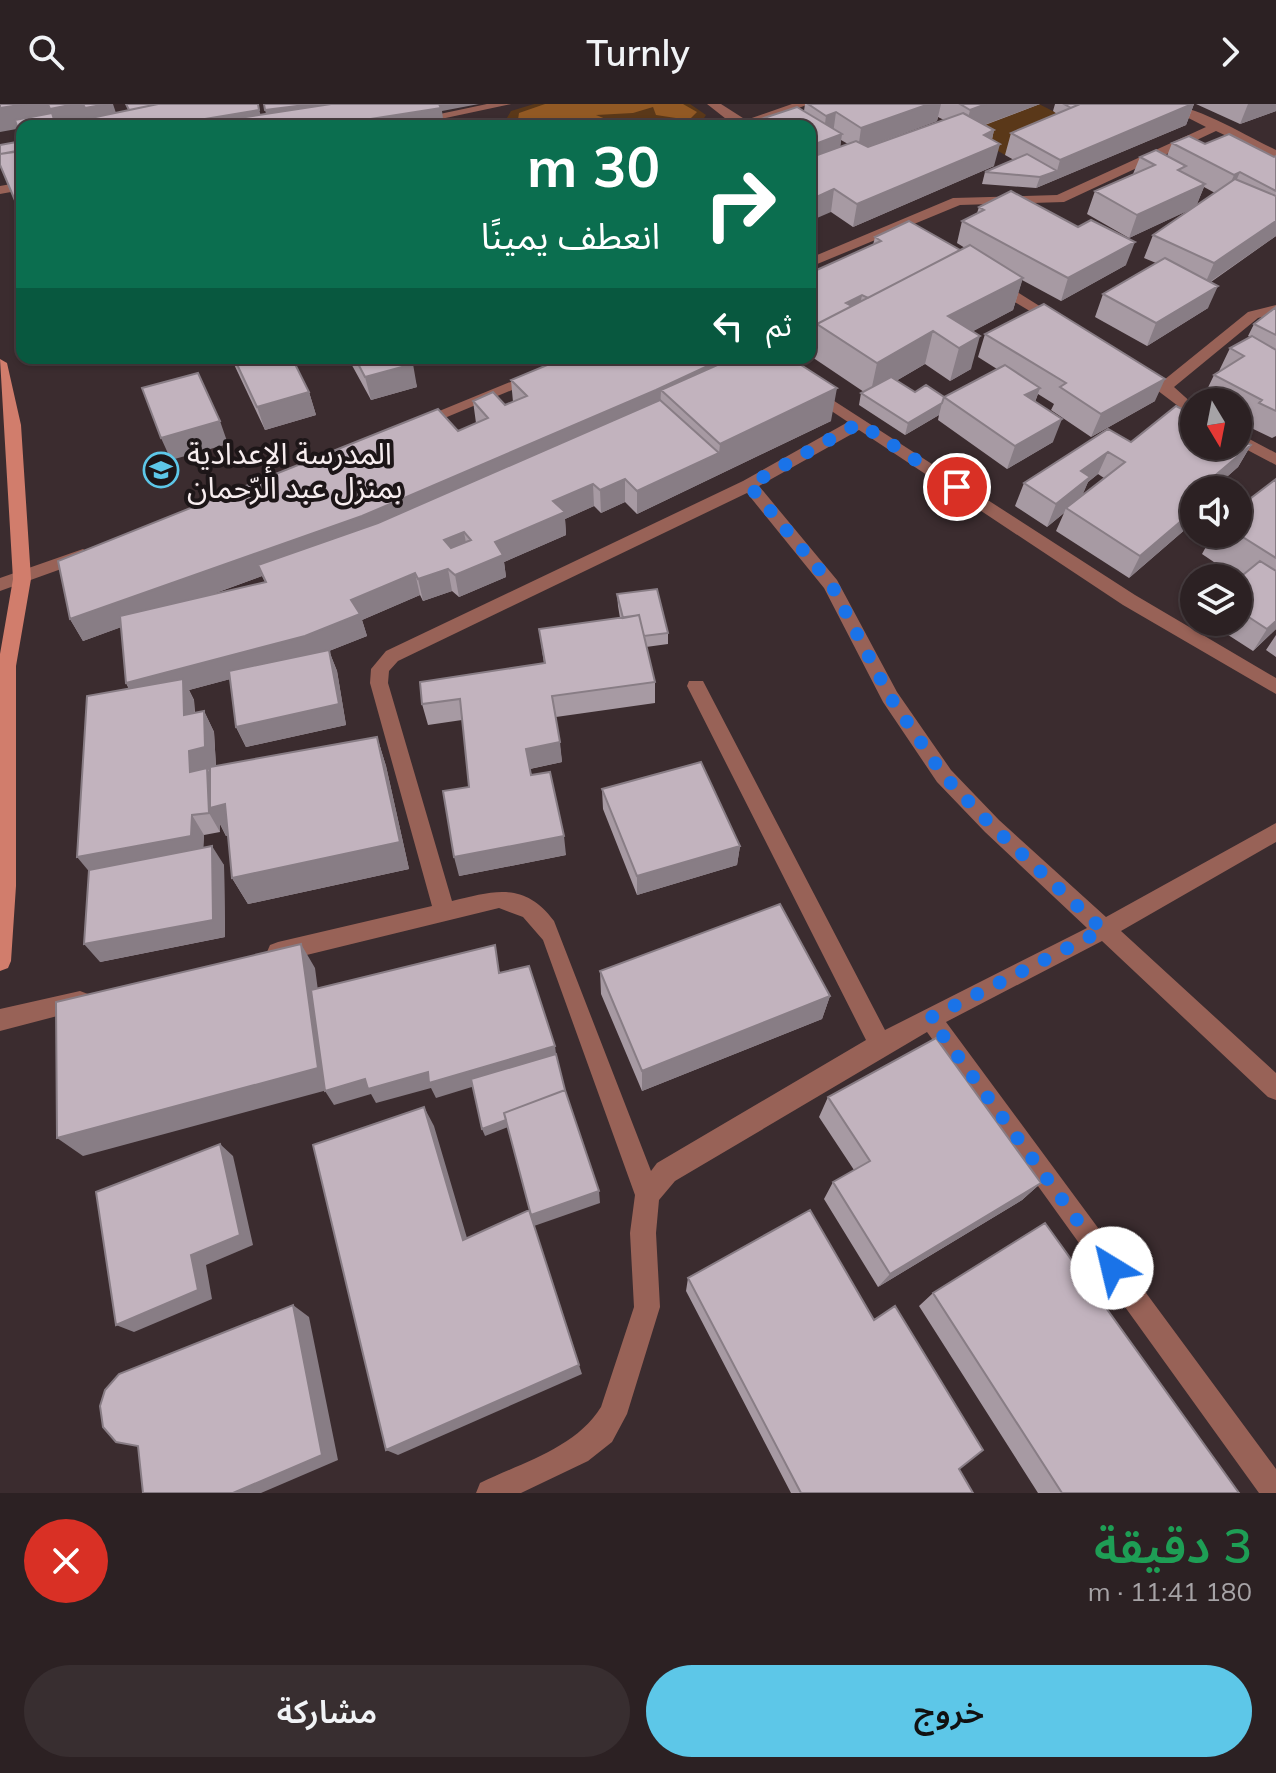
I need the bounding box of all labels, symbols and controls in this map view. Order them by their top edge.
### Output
icon: search [24,30,68,74]
text: Turnly [586,30,690,75]
icon: forward [1208,30,1252,74]
text: 30 m [527,131,660,201]
icon: right [688,152,792,256]
text: انعطف يمينًا [481,213,660,258]
icon: left [706,304,750,348]
text: ثم [766,306,792,344]
north arrow [1180,388,1252,460]
map controls [1180,388,1252,636]
place label: المدرسة الإعدادية بمنزل عبد الرّحمان [187,434,402,506]
school or university icon: المدرسة الإعدادية بمنزل عبد الرّحمان [142,451,180,489]
pin [923,453,991,521]
icon: arrive [935,465,979,509]
button: sound [1180,476,1252,548]
button: layers [1180,564,1252,636]
position arrow [1070,1226,1154,1310]
text: 3 دقيقة [1094,1515,1252,1575]
button: close [24,1519,108,1603]
text: 180 m · 11:41 [1088,1575,1252,1608]
button: مشاركة [24,1665,630,1757]
button: خروج [646,1665,1252,1757]

